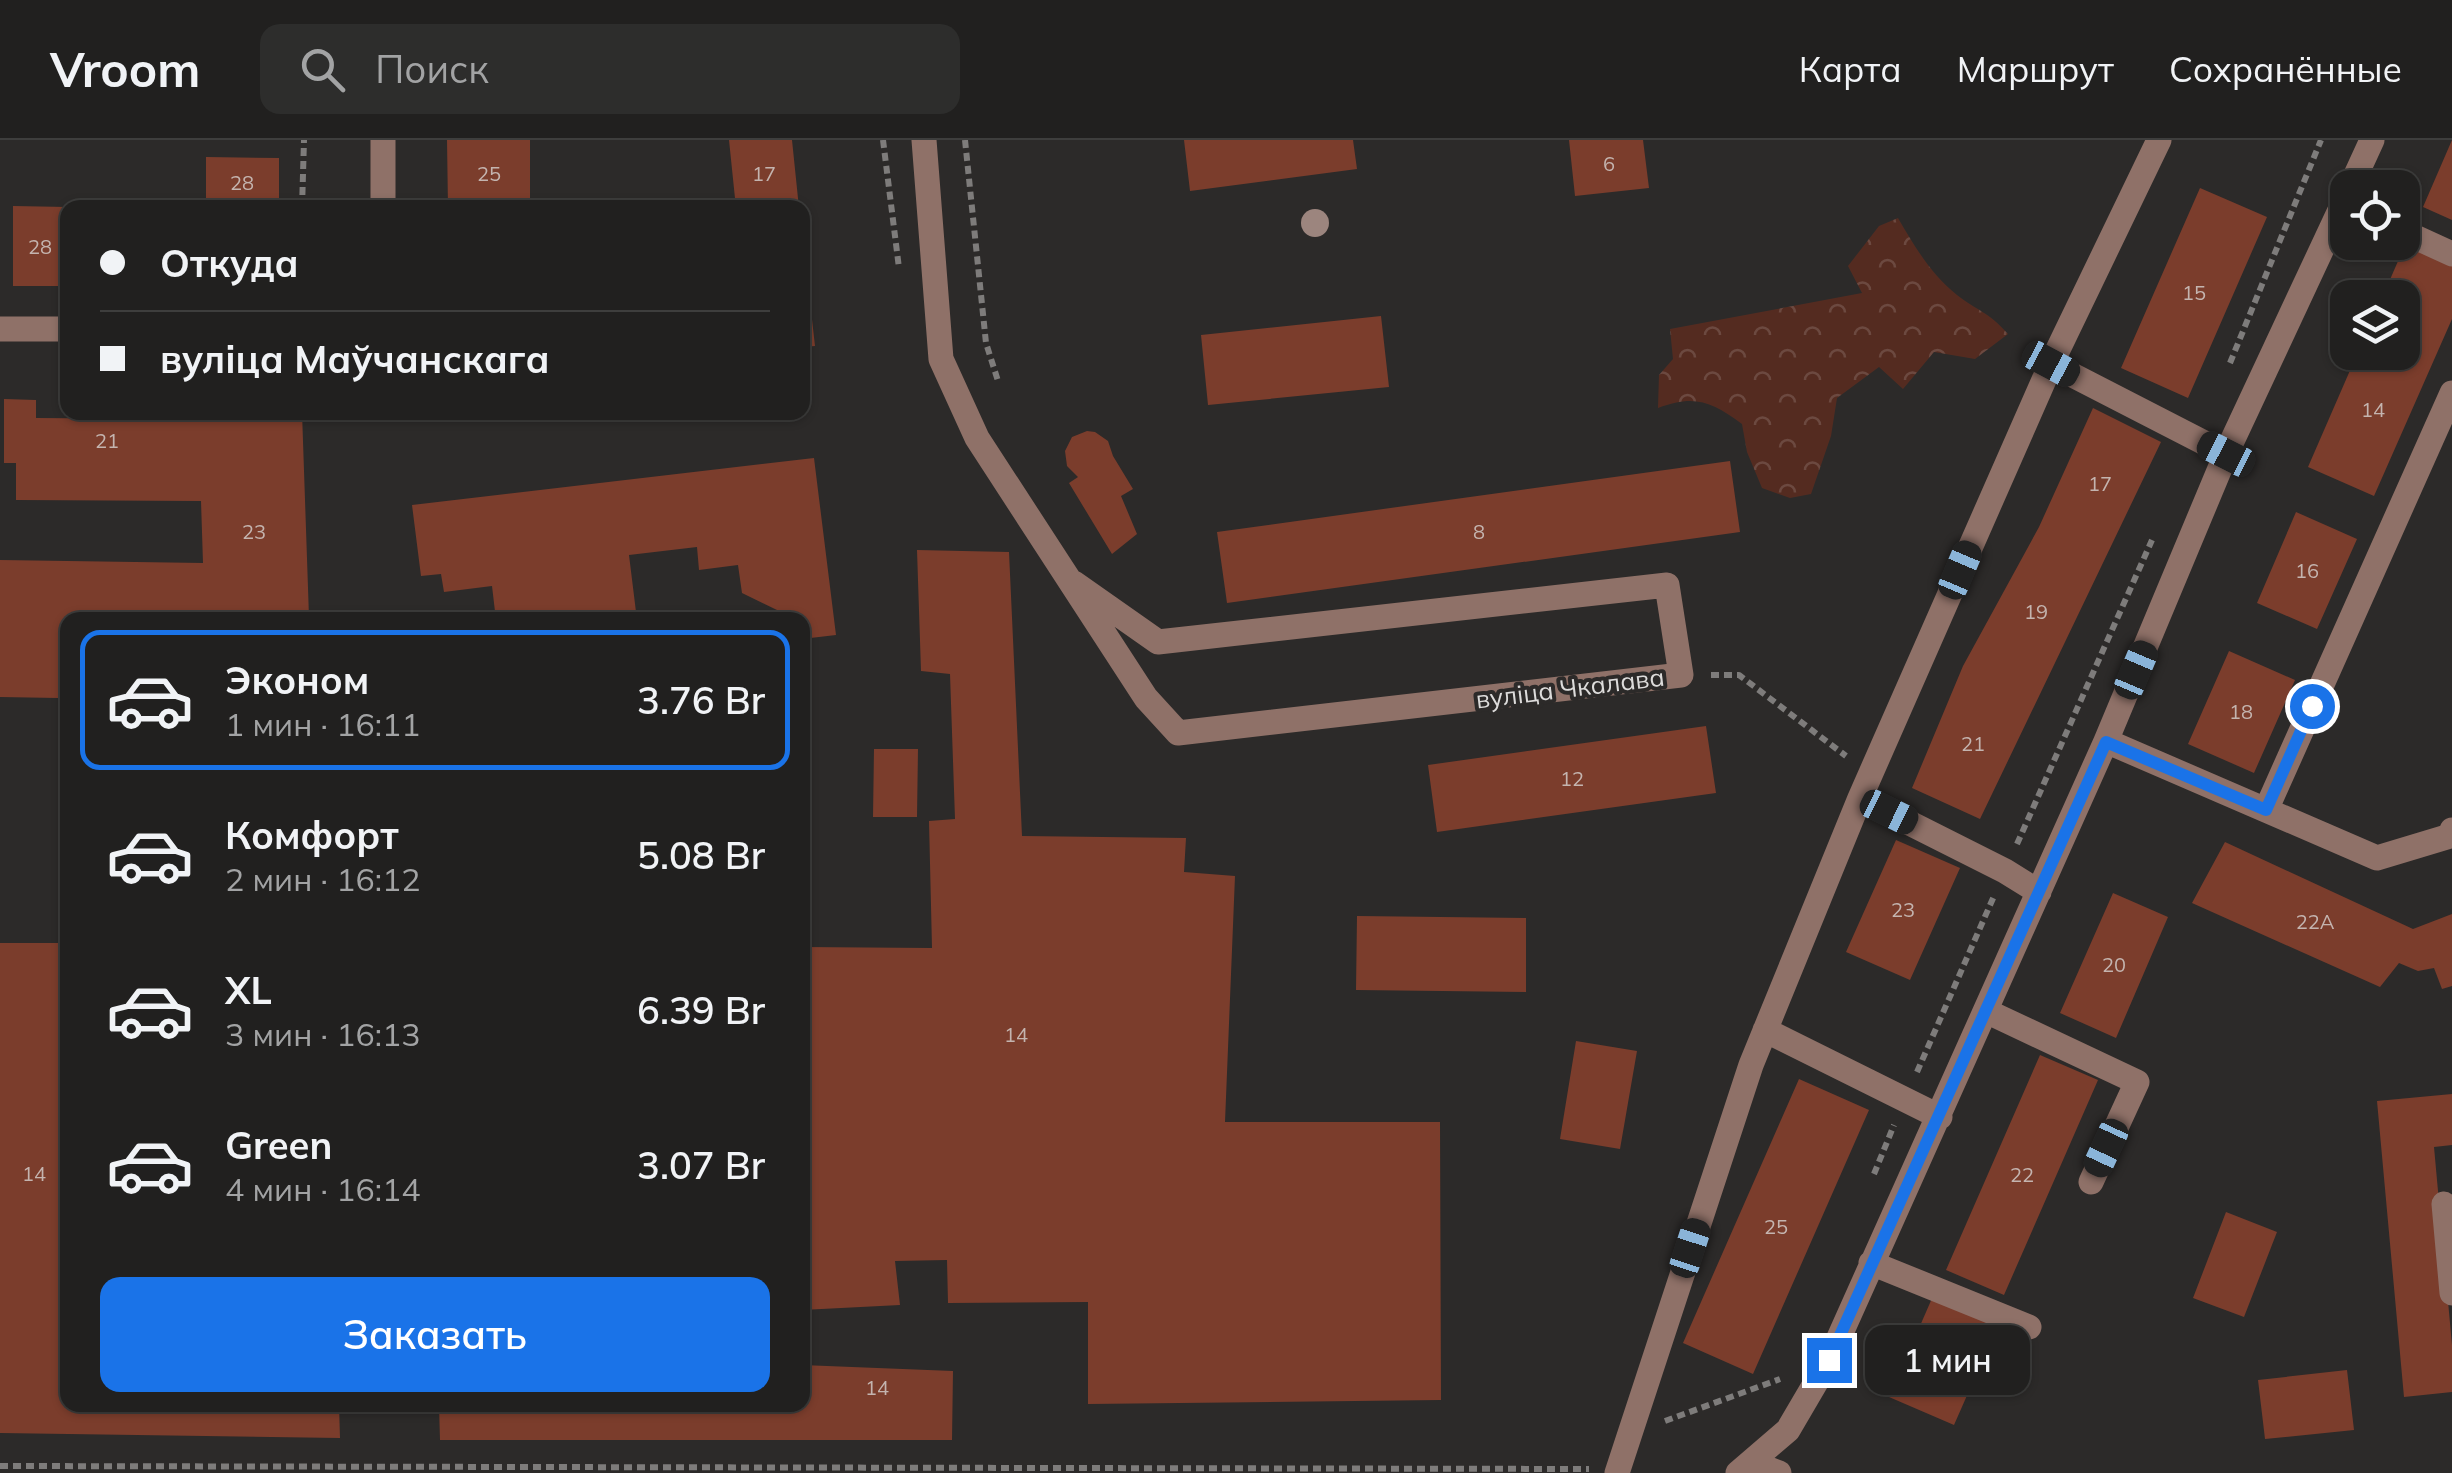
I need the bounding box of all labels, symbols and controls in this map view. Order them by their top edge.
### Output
search box [260,24,960,114]
text: Vroom [50,39,200,99]
icon: search [295,42,350,97]
text: Поиск [375,45,489,93]
text: Карта [1799,47,1902,91]
text: Маршрут [1957,47,2114,91]
text: Сохранённые [2169,47,2402,91]
house number: 6 [1603,151,1615,176]
house number: 25 [477,161,501,186]
house number: 17 [752,161,776,186]
house number: 28 [230,170,254,195]
map controls [2330,170,2420,370]
button: locate [2330,170,2420,260]
house number: 28 [28,234,52,259]
text: Откуда [160,239,299,287]
house number: 15 [2182,280,2206,305]
button: layers [2330,280,2420,370]
text: вуліца Маўчанскага [160,335,550,383]
car [2017,337,2085,391]
house number: 14 [2361,397,2385,422]
car [2192,427,2260,481]
house number: 21 [95,428,119,453]
house number: 17 [2088,471,2112,496]
house number: 23 [242,519,266,544]
house number: 8 [1473,519,1485,544]
car [1934,537,1986,603]
house number: 16 [2295,558,2319,583]
house number: 19 [2024,599,2048,624]
car [2110,637,2162,703]
icon: car [105,655,195,745]
text: Эконом [225,656,369,704]
street label: вуліца Чкалава [1474,661,1666,714]
text: 3.76 Br [637,676,765,724]
route start [2290,684,2335,729]
house number: 18 [2229,699,2253,724]
text: 1 мин · 16:11 [225,704,420,744]
house number: 21 [1961,731,1985,756]
house number: 12 [1560,766,1584,791]
car [1855,785,1923,839]
icon: car [105,810,195,900]
text: Комфорт [225,811,399,859]
text: 5.08 Br [637,831,765,879]
text: 2 мин · 16:12 [225,859,420,899]
house number: 23 [1891,897,1915,922]
house number: 22А [2296,909,2335,934]
house number: 20 [2102,952,2126,977]
icon: car [105,965,195,1055]
text: XL [225,966,272,1014]
text: 6.39 Br [637,986,765,1034]
text: 3 мин · 16:13 [225,1014,420,1054]
house number: 14 [1004,1022,1028,1047]
car [2080,1114,2132,1182]
icon: car [105,1120,195,1210]
text: Green [225,1121,332,1169]
text: 3.07 Br [637,1141,765,1189]
house number: 14 [22,1161,46,1186]
house number: 22 [2010,1162,2034,1187]
text: 4 мин · 16:14 [225,1169,420,1209]
house number: 25 [1764,1214,1788,1239]
car [1666,1215,1714,1281]
button: Заказать [100,1277,770,1392]
callout: 1 мин [1864,1325,2029,1395]
route end [1807,1338,1852,1383]
text: 1 мин [1903,1340,1992,1380]
house number: 14 [865,1375,889,1400]

